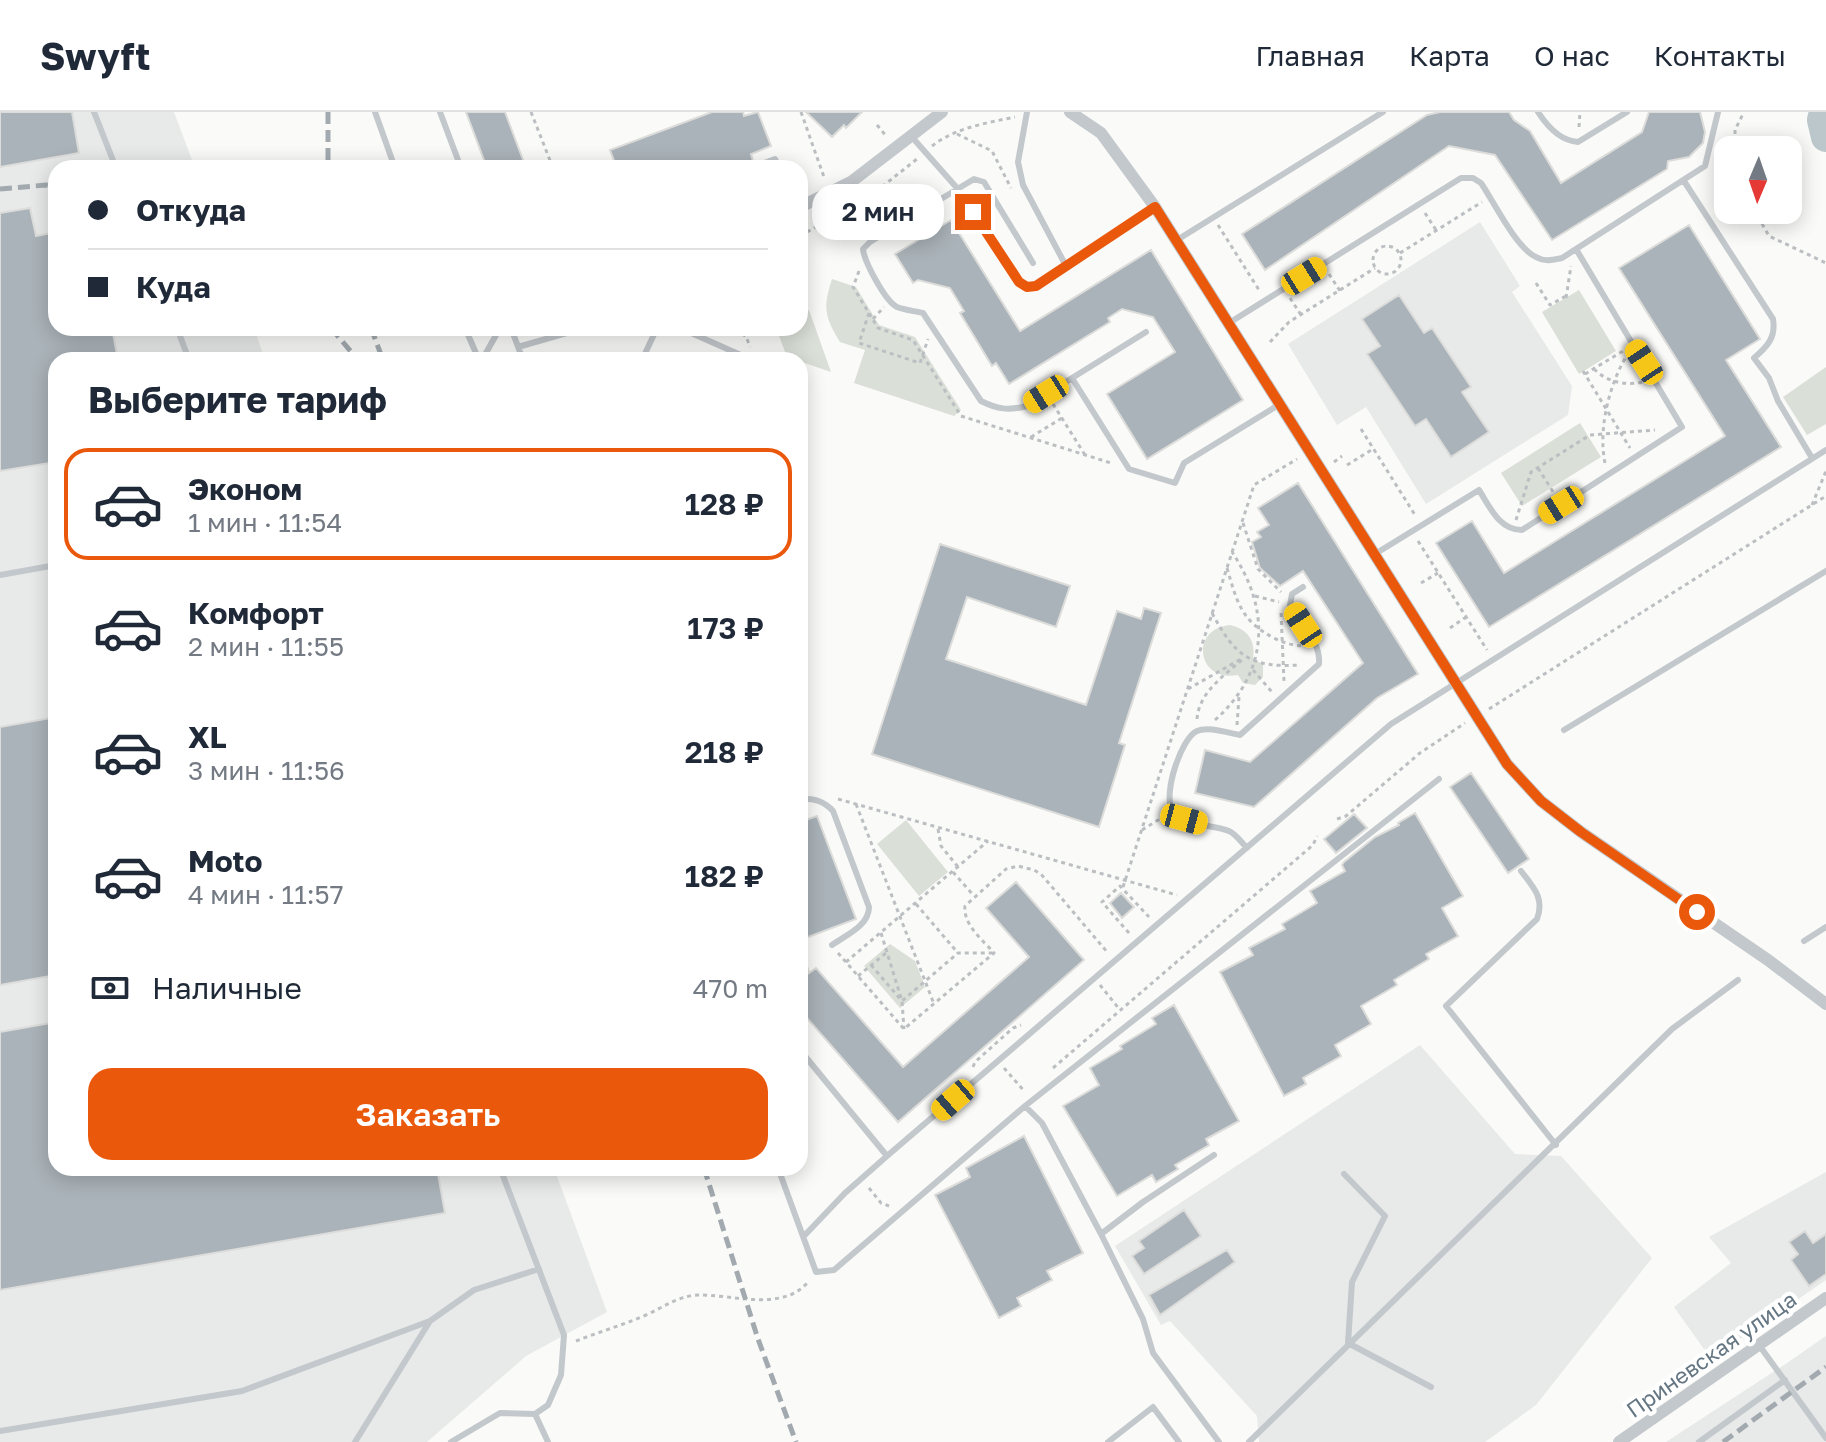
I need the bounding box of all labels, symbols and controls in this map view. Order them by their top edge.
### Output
text: Swyft [40,33,150,78]
text: Главная [1255,39,1365,72]
text: Карта [1409,39,1490,72]
text: О нас [1534,39,1610,72]
text: Контакты [1654,39,1786,72]
north arrow [1714,136,1802,224]
map controls [1714,136,1802,224]
callout: 2 мин [813,184,945,240]
text: Откуда [136,192,246,228]
route end [955,194,991,230]
text: 2 мин [842,196,914,227]
car [1277,253,1331,299]
text: Куда [136,269,211,305]
car [1621,335,1667,389]
car [1019,371,1073,417]
text: Выберите тариф [88,378,387,421]
icon: car [92,468,164,540]
text: Эконом [188,471,302,507]
car [1534,482,1588,528]
text: 128 ₽ [685,486,764,522]
text: 1 мин · 11:54 [188,507,342,538]
icon: car [92,592,164,664]
text: Комфорт [188,595,324,631]
car [1280,598,1326,652]
text: 173 ₽ [687,610,764,646]
text: 2 мин · 11:55 [188,631,344,662]
icon: car [92,716,164,788]
text: XL [188,719,227,755]
text: 218 ₽ [685,734,764,770]
text: 3 мин · 11:56 [188,755,345,786]
car [1158,801,1210,837]
icon: car [92,840,164,912]
text: Moto [188,843,263,879]
text: 182 ₽ [685,858,764,894]
text: 4 мин · 11:57 [188,879,343,910]
route start [1679,894,1715,930]
icon: cash [88,966,132,1010]
text: Наличные [152,970,302,1006]
text: 470 m [693,973,768,1004]
button: Заказать [88,1068,768,1160]
car [927,1075,979,1125]
street label: Приневская улица [1621,1285,1801,1423]

